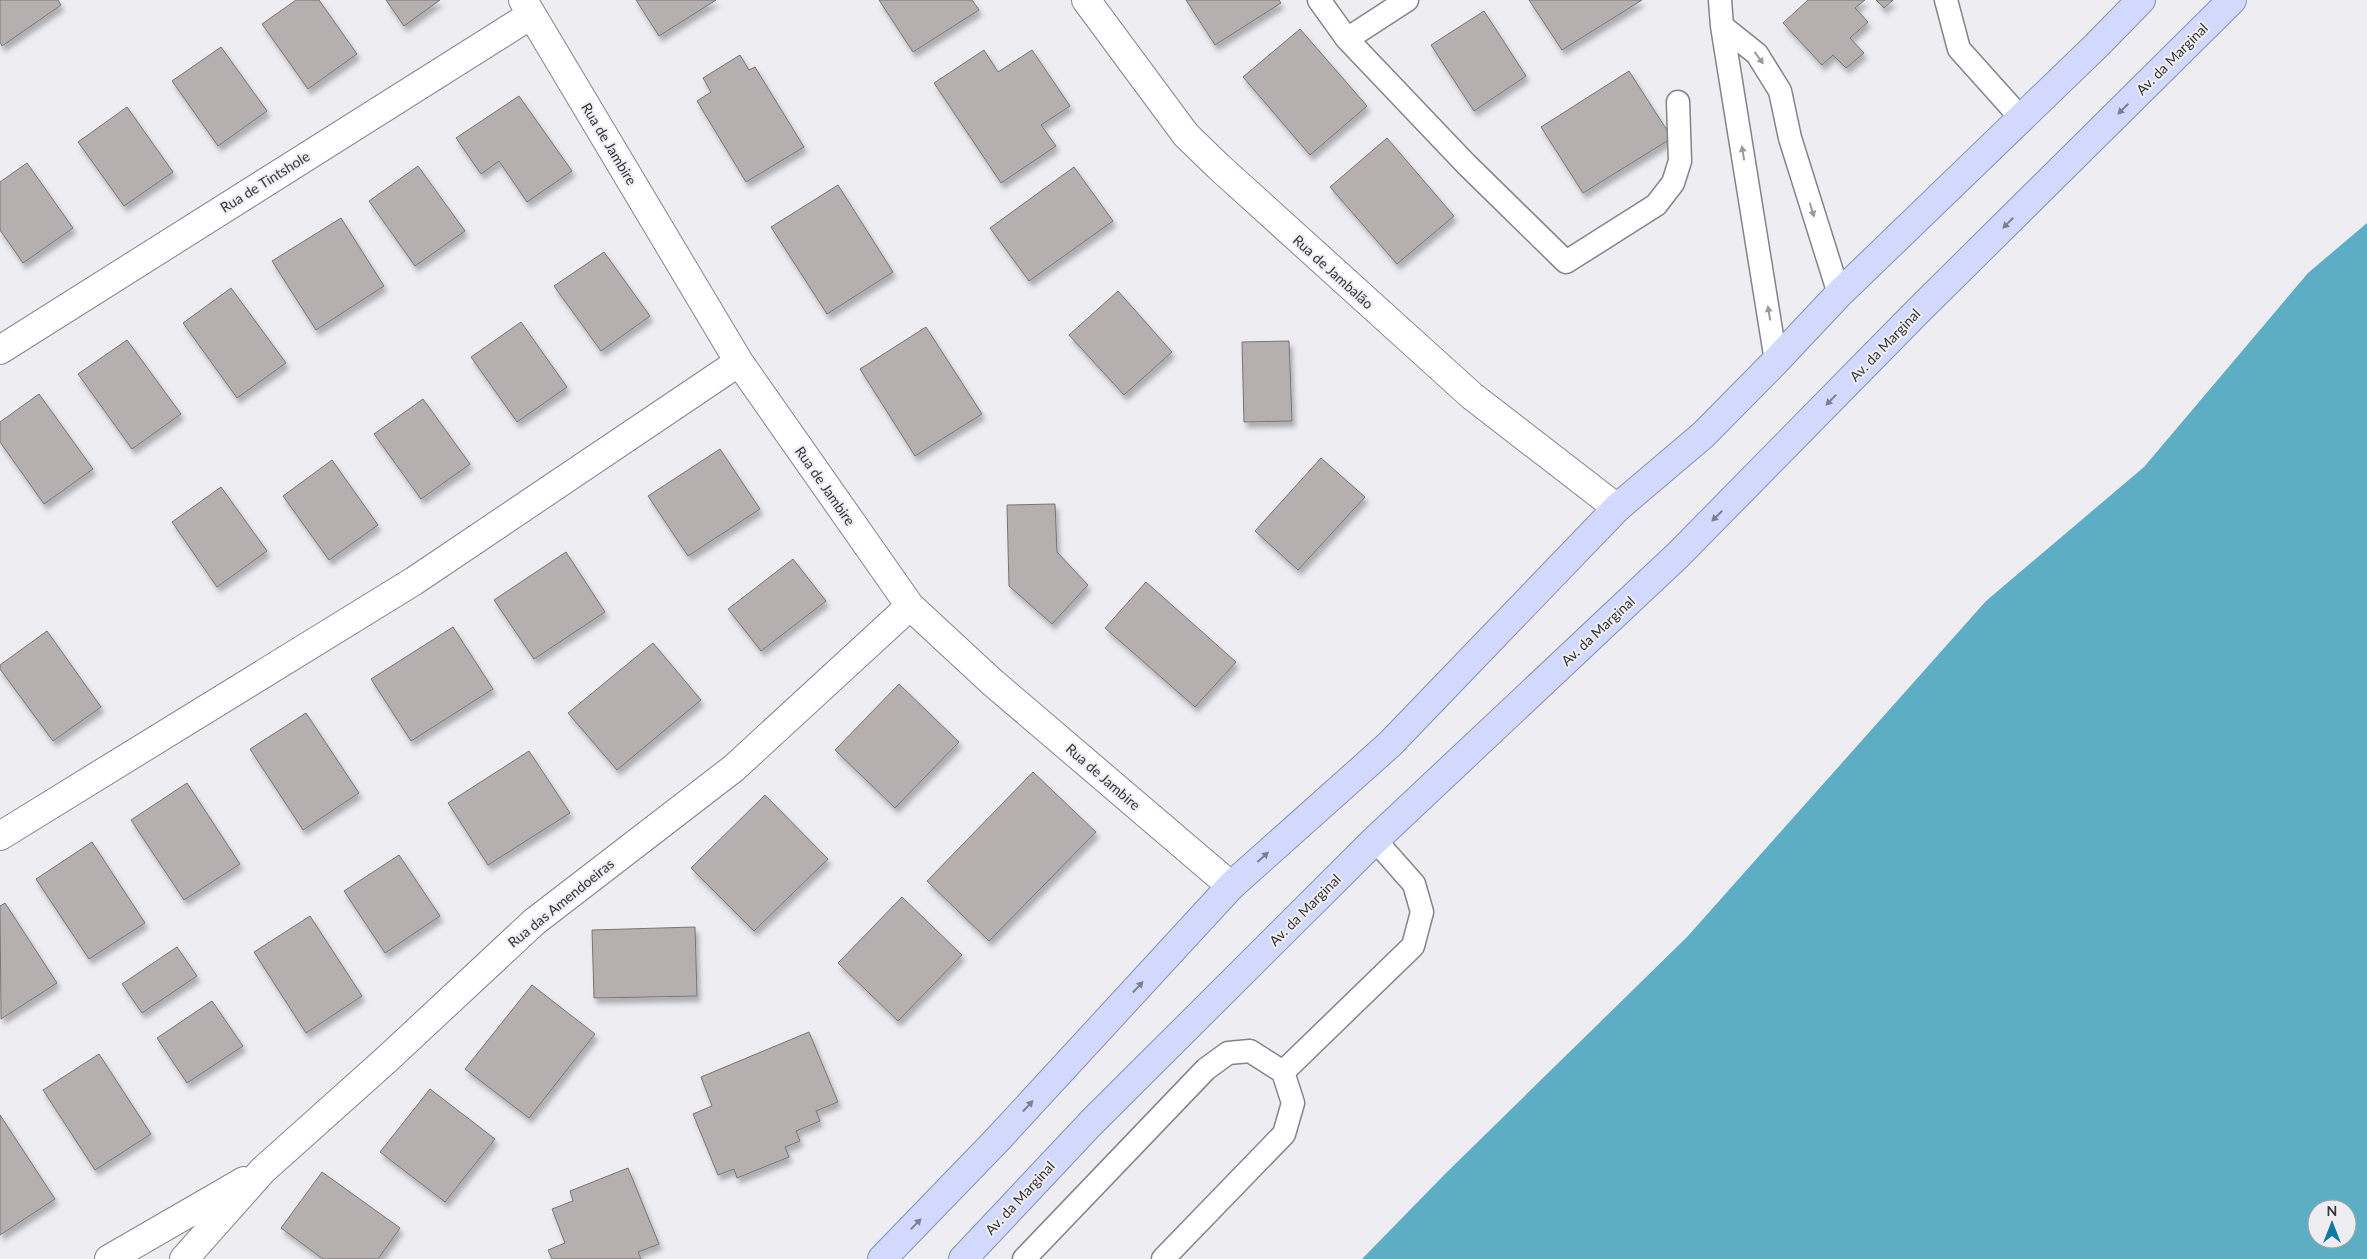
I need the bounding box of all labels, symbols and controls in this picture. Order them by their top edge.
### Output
street label: Av. da Marginal [2132,19,2211,98]
one-way arrow [1754,51,1764,65]
street label: Rua de Jambire [578,100,641,188]
one-way arrow [2117,102,2129,114]
one-way arrow [1738,144,1746,160]
street label: Rua de Tintshole [217,147,313,216]
one-way arrow [1809,202,1817,217]
one-way arrow [2002,217,2014,229]
street label: Rua de Jambalão [1290,231,1377,312]
one-way arrow [1764,305,1772,321]
street label: Av. da Marginal [1846,305,1924,384]
one-way arrow [1825,394,1837,406]
street label: Rua de Jambire [792,443,859,529]
one-way arrow [1711,510,1723,522]
street label: Av. da Marginal [1557,592,1638,669]
street label: Rua de Jambire [1063,740,1144,813]
one-way arrow [1256,852,1269,863]
street label: Rua das Amendoeiras [504,855,617,951]
street label: Av. da Marginal [1265,870,1344,949]
one-way arrow [1132,981,1144,993]
one-way arrow [1022,1101,1034,1113]
street label: Av. da Marginal [981,1157,1058,1238]
north arrow [2307,1199,2357,1249]
text: N [2327,1202,2337,1219]
one-way arrow [910,1218,922,1230]

